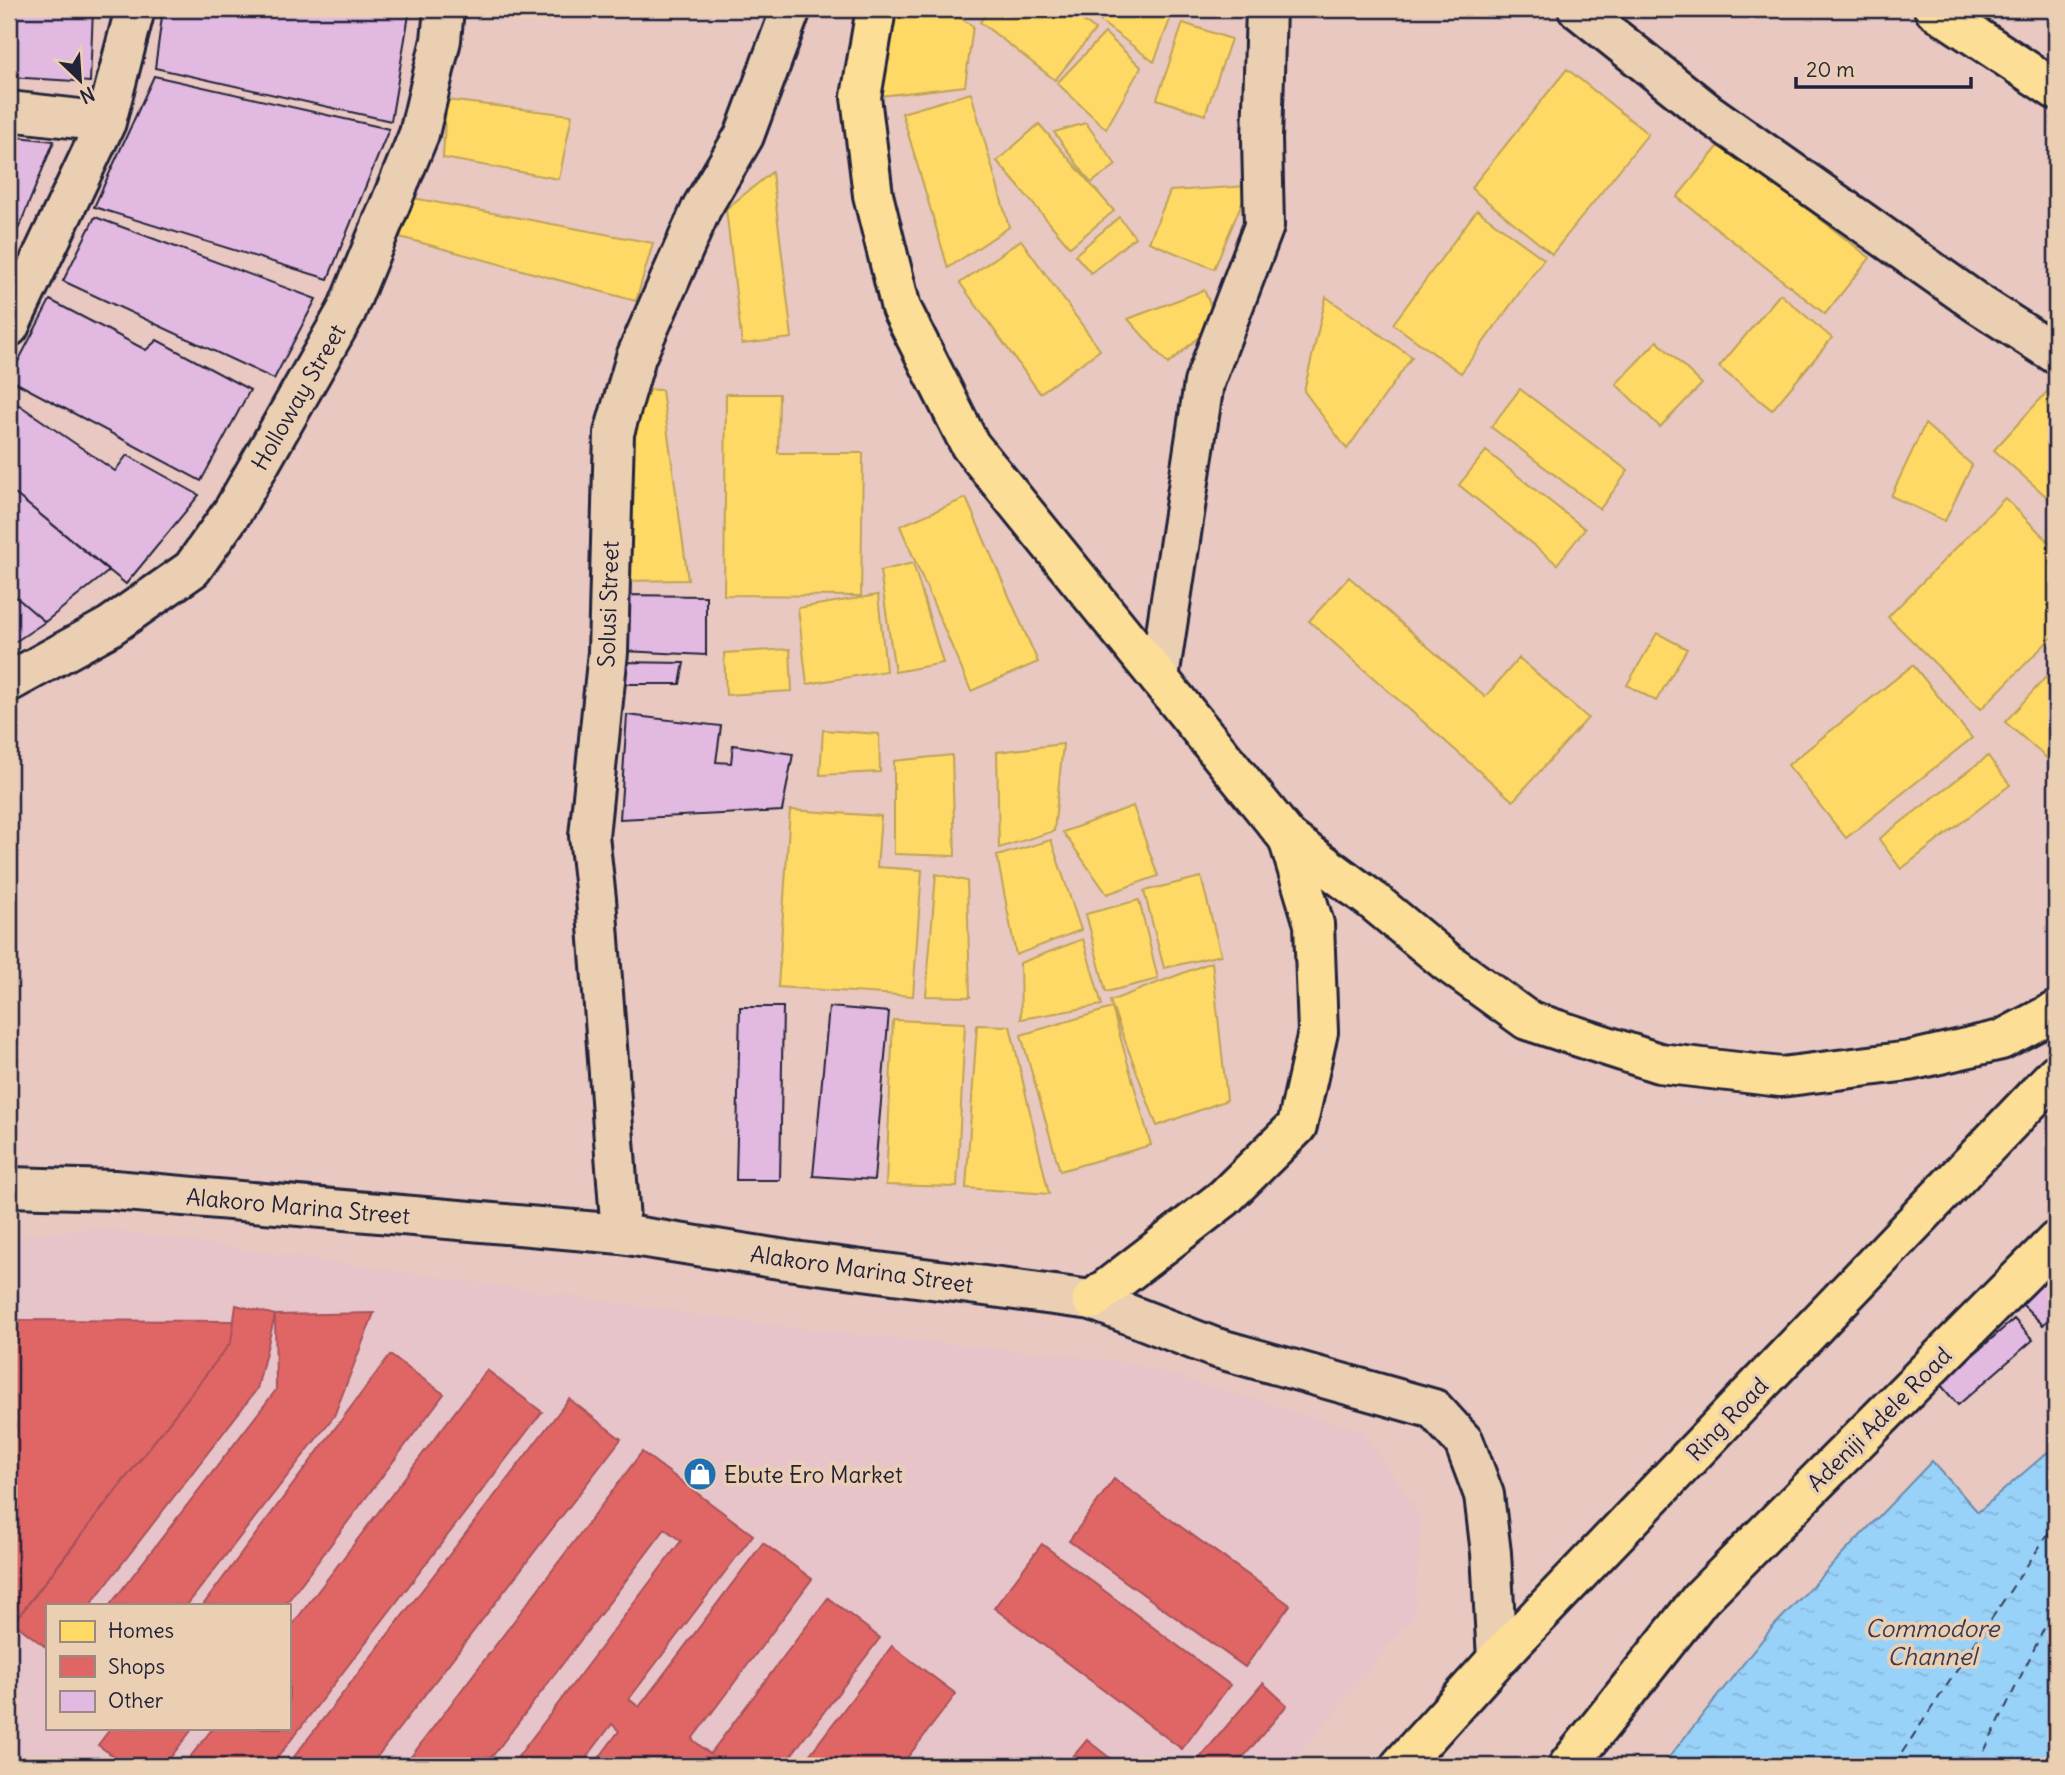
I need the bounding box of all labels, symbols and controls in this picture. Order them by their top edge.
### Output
north arrow [46,46,116,116]
scale bar [1796,46,1970,90]
text: 20 m [1806,56,1855,83]
text: N [76,82,98,109]
street label: Holloway Street [245,319,352,475]
street label: Solusi Street [591,540,625,668]
street label: Alakoro Marina Street [185,1182,411,1230]
street label: Alakoro Marina Street [749,1239,975,1299]
street label: Adeniji Adele Road [1801,1341,1957,1497]
street label: Ring Road [1680,1371,1774,1467]
shop icon: Ebute Ero Market [681,1455,719,1493]
place label: Ebute Ero Market [724,1460,903,1489]
legend [46,1604,290,1730]
water label: Commodore Channel [1865,1613,2001,1671]
text: Homes [108,1617,174,1644]
text: Shops [108,1653,165,1680]
text: Other [108,1687,164,1714]

